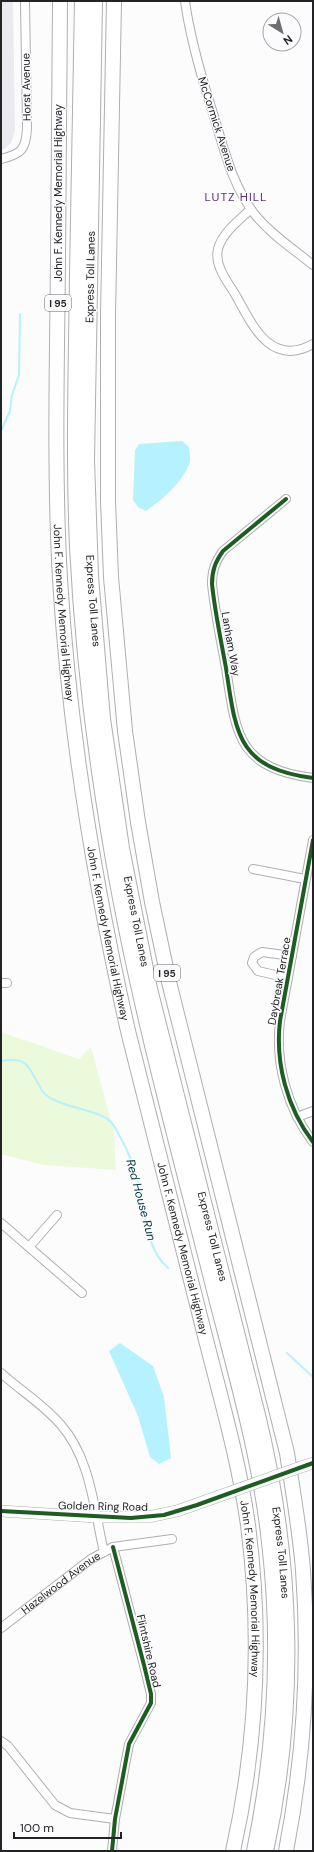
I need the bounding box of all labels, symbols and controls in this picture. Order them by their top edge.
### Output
north arrow [262,12,302,52]
text: N [281,32,295,48]
street label: Horst Avenue [18,53,34,121]
street label: McCormick Avenue [195,75,239,173]
street label: John F. Kennedy Memorial Highway [51,104,65,282]
district label: LUTZ HILL [205,189,267,205]
street label: Express Toll Lanes [82,231,98,323]
road number: I 95 [45,295,71,311]
street label: John F. Kennedy Memorial Highway [51,524,78,702]
street label: Express Toll Lanes [83,555,104,647]
street label: Lanham Way [218,611,244,677]
street label: John F. Kennedy Memorial Highway [84,845,132,1022]
street label: Express Toll Lanes [121,875,152,968]
street label: Daybreak Terrace [264,936,294,1026]
road number: I 95 [154,965,180,981]
water label: Red House Run [122,1157,160,1243]
street label: John F. Kennedy Memorial Highway [154,1161,211,1336]
street label: Express Toll Lanes [195,1190,231,1283]
street label: Golden Ring Road [58,1498,148,1514]
street label: John F. Kennedy Memorial Highway [237,1499,263,1678]
street label: Express Toll Lanes [269,1506,293,1599]
street label: Hazelwood Avenue [18,1548,103,1617]
street label: Flintshire Road [134,1613,164,1689]
scale bar [14,1814,121,1840]
text: 100 m [20,1820,54,1836]

